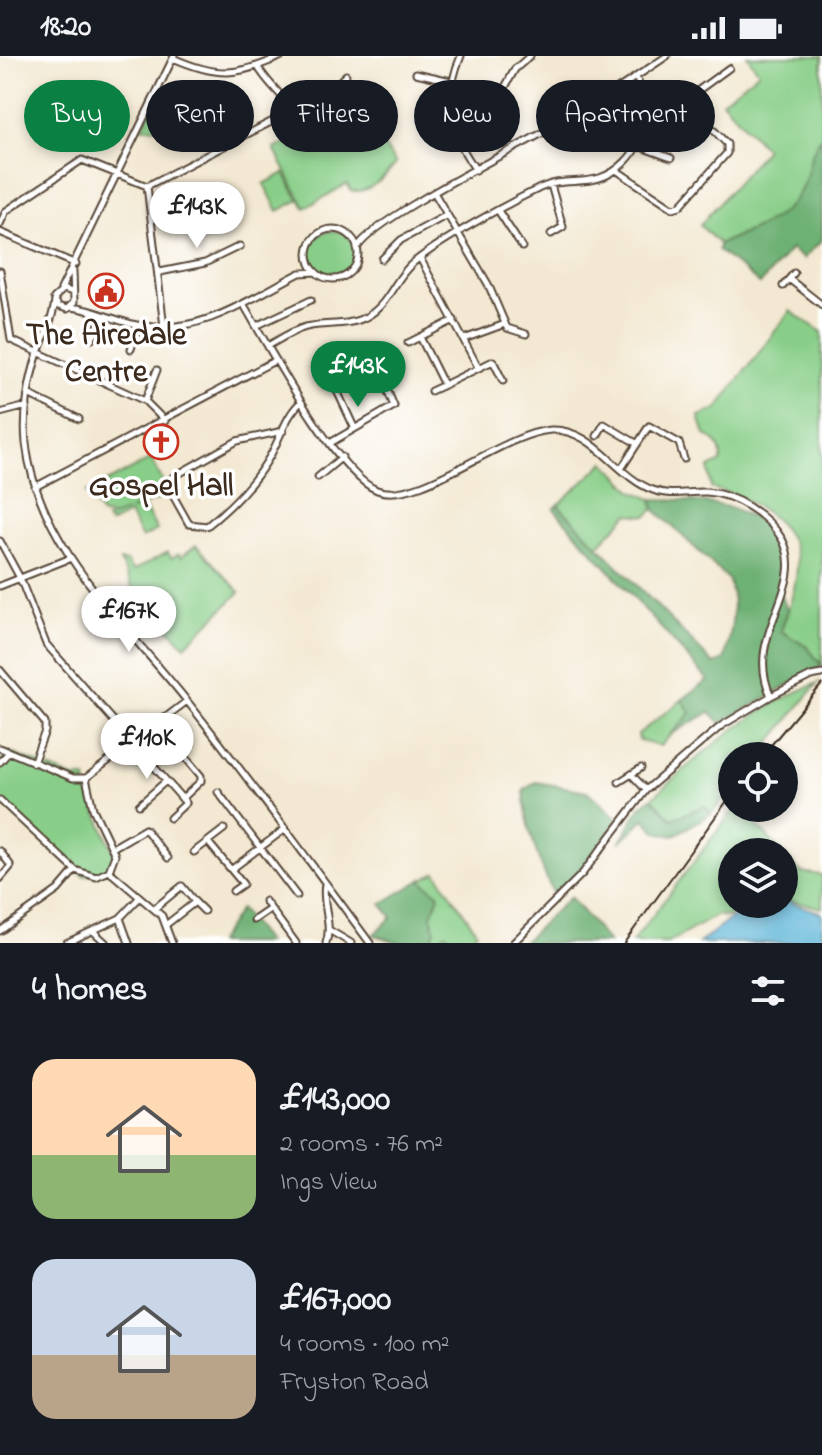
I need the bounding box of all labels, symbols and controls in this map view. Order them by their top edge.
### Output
text: 18:20 [40,6,91,50]
chip: Buy [24,80,130,152]
chip: Rent [146,80,254,152]
chip: Filters [270,80,398,152]
chip: New [414,80,520,152]
chip: Apartment [536,80,715,152]
pin: £143K [141,182,253,250]
text: £143K [168,189,226,227]
public building icon: The Airedale Centre [87,272,125,310]
place label: The Airedale Centre [26,313,188,397]
pin: £143K [302,341,414,409]
text: £143K [329,348,387,386]
church icon: Gospel Hall [142,423,180,461]
place label: Gospel Hall [89,464,233,511]
pin: £167K [73,586,185,654]
text: £167K [99,593,159,631]
pin: £110K [91,713,203,781]
text: £110K [119,720,175,758]
map controls [718,742,798,918]
button: locate [718,742,798,822]
button: layers [718,838,798,918]
text: 4 homes [32,966,147,1016]
icon: filters [746,969,790,1013]
text: £143,000 [280,1076,390,1126]
icon: home [96,1091,192,1187]
text: 2 rooms · 76 m² [280,1126,443,1164]
text: Ings View [280,1164,377,1202]
text: £167,000 [280,1276,391,1326]
icon: home [96,1291,192,1387]
text: 4 rooms · 100 m² [280,1326,449,1364]
text: Fryston Road [280,1364,429,1402]

